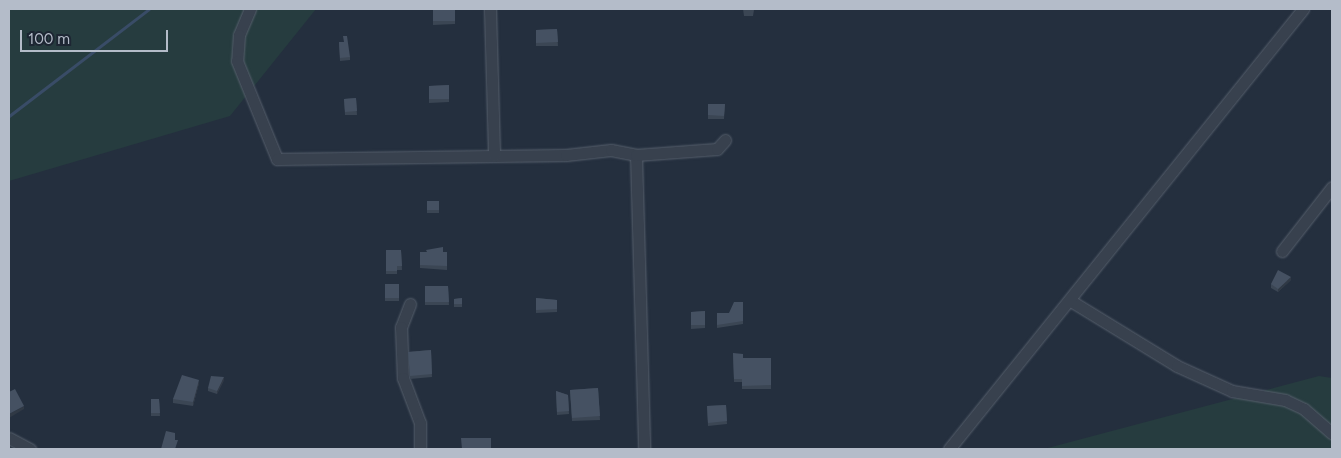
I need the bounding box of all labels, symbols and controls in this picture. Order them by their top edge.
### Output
scale bar [22,20,170,52]
text: 100 m [28,30,70,48]

